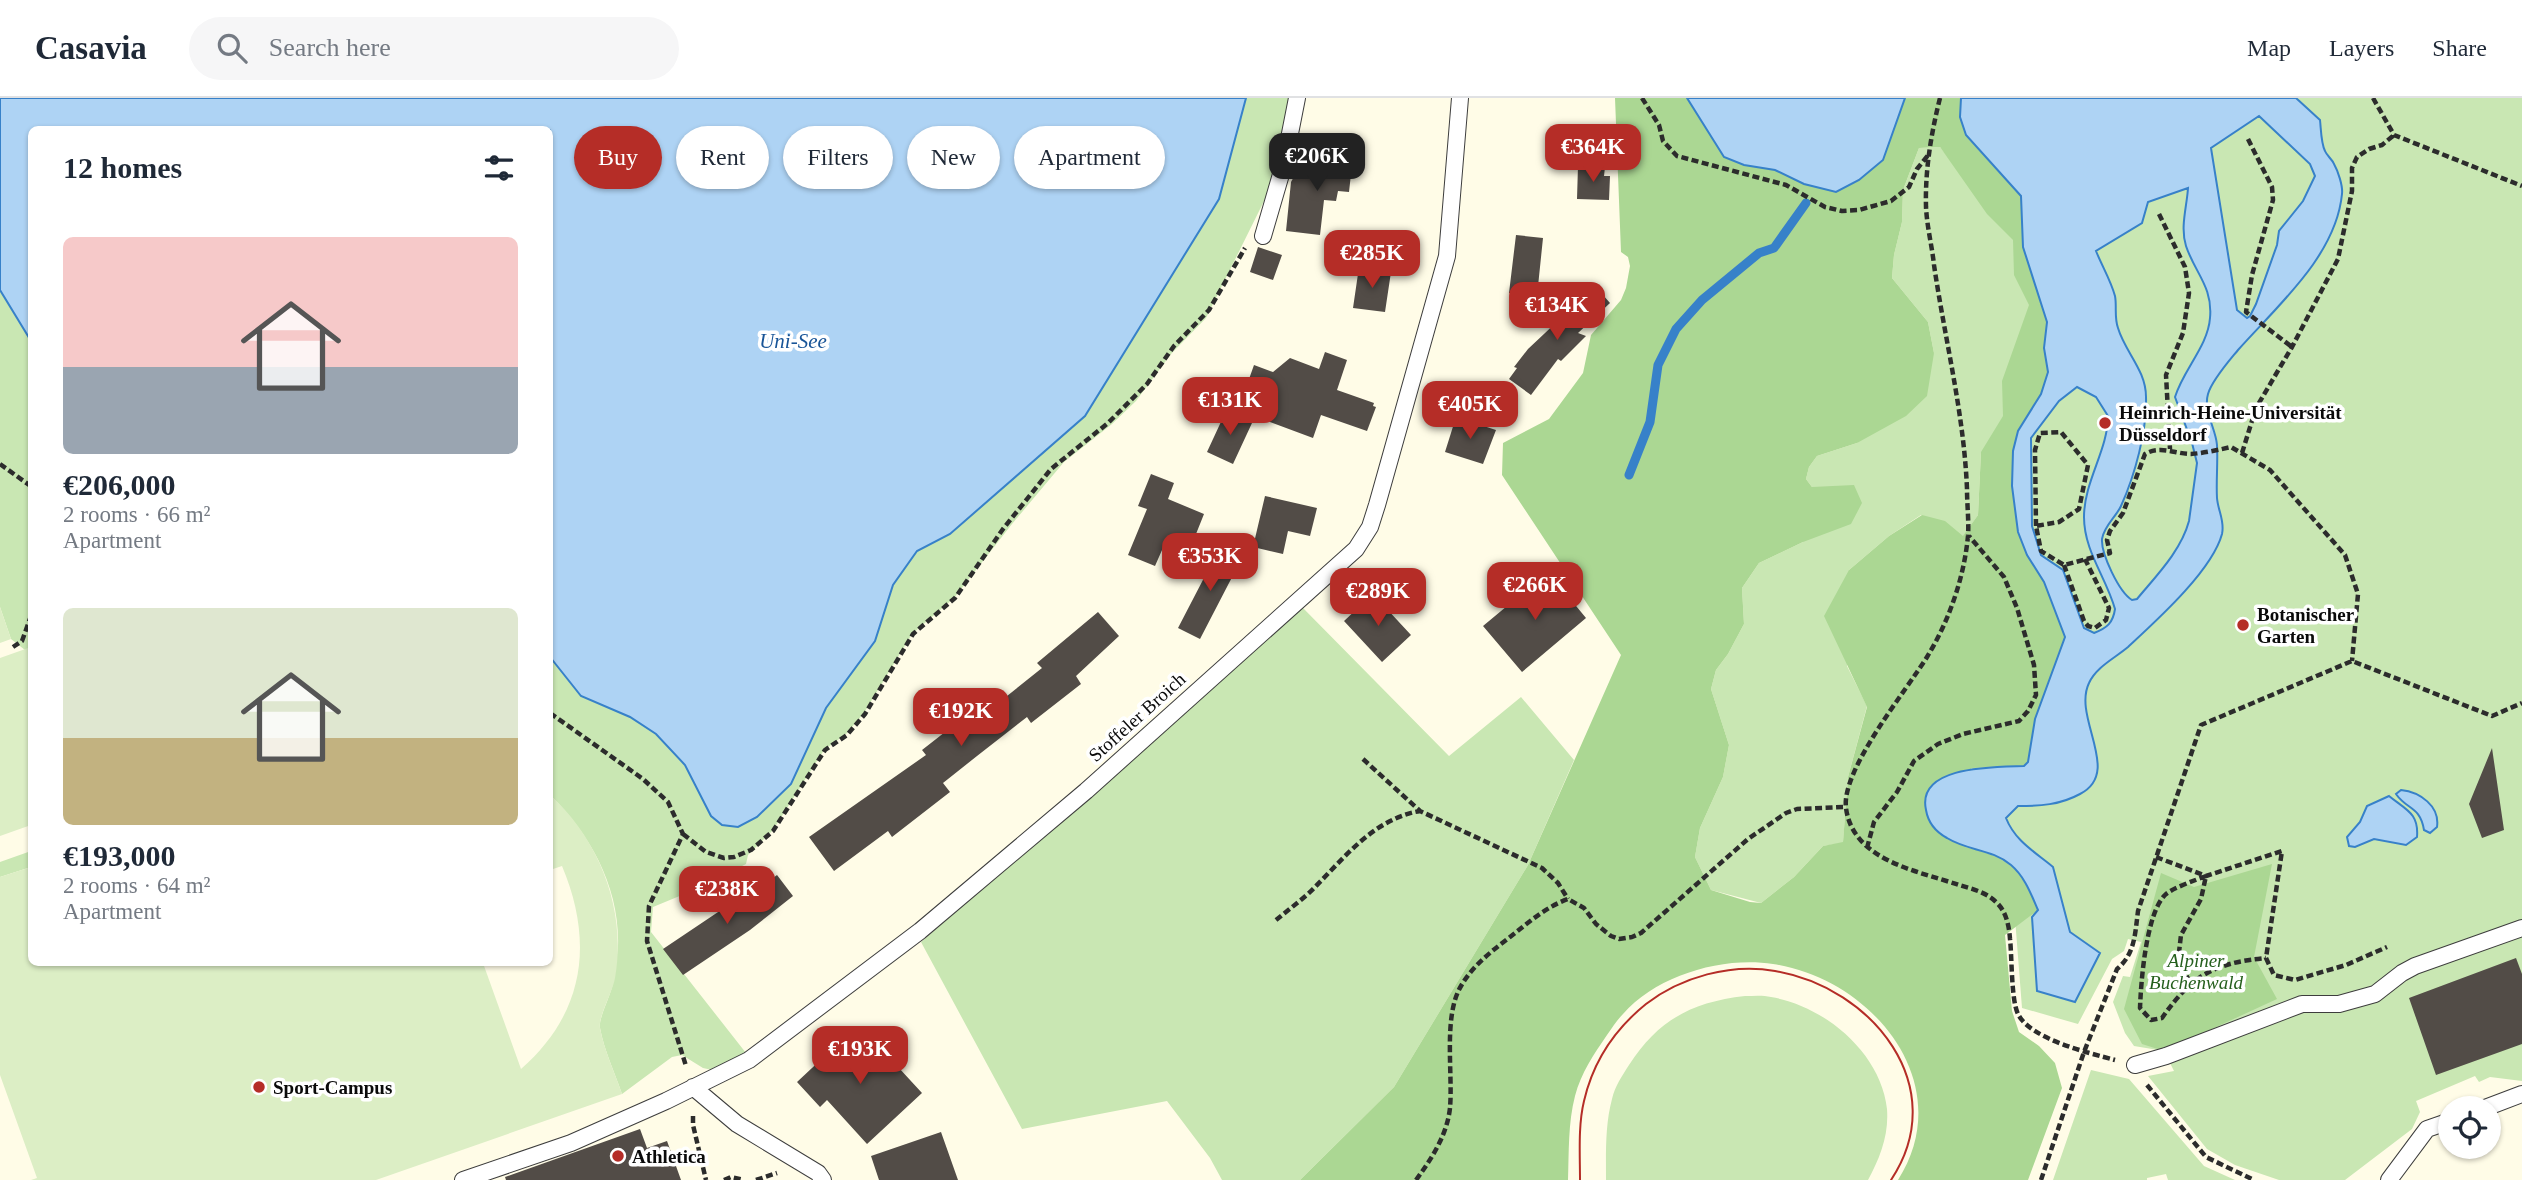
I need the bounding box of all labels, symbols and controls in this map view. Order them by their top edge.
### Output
search box [189,17,679,80]
icon: search [213,29,251,67]
text: Casavia [35,30,147,66]
text: Search here [269,33,391,62]
text: Map [2247,35,2291,61]
text: Layers [2329,35,2394,61]
text: Share [2432,35,2487,61]
pin: €364K [1544,125,1642,184]
chip: Buy [574,126,662,189]
chip: Rent [676,126,769,189]
chip: Filters [783,126,893,189]
chip: New [907,126,1000,189]
chip: Apartment [1014,126,1165,189]
pin: €206K [1268,134,1366,193]
text: €364K [1561,134,1625,159]
text: €206K [1285,143,1349,168]
icon: filters [480,149,518,187]
text: 12 homes [63,151,182,184]
pin: €285K [1323,230,1421,290]
text: €285K [1340,240,1404,265]
pin: €134K [1508,282,1606,342]
icon: home [228,283,354,409]
text: €134K [1525,292,1589,317]
water label: Uni-See [759,329,827,353]
pin: €131K [1181,378,1279,437]
pin: €405K [1421,382,1519,441]
text: €131K [1198,387,1262,412]
text: €405K [1438,391,1502,416]
place label: Heinrich-Heine-Universität Düsseldorf [2119,402,2342,445]
marker: Heinrich-Heine-Universität Düsseldorf [2097,415,2113,431]
text: €206,000 [63,468,176,501]
text: 2 rooms · 66 m² [63,502,210,527]
text: Apartment [63,528,161,553]
pin: €353K [1161,533,1259,593]
text: €353K [1178,543,1242,568]
pin: €266K [1486,562,1584,622]
pin: €289K [1329,568,1427,628]
text: €266K [1503,572,1567,597]
text: €289K [1346,578,1410,603]
place label: Botanischer Garten [2257,604,2355,647]
marker: Botanischer Garten [2235,617,2251,633]
icon: home [228,654,354,780]
street label: Stoffeler Broich [1084,668,1190,766]
pin: €192K [912,688,1010,748]
text: €192K [929,698,993,723]
text: €193,000 [63,839,176,872]
pin: €238K [678,866,776,926]
text: 2 rooms · 64 m² [63,873,210,898]
text: €238K [695,876,759,901]
text: Apartment [63,899,161,924]
park label: Alpiner Buchenwald [2149,950,2243,993]
pin: €193K [811,1026,909,1086]
text: €193K [828,1036,892,1061]
place label: Sport-Campus [273,1077,392,1098]
marker: Sport-Campus [251,1079,267,1095]
map controls [2438,1096,2501,1159]
button: locate [2438,1096,2501,1159]
place label: Athletica [632,1146,706,1167]
marker: Athletica [610,1148,626,1164]

